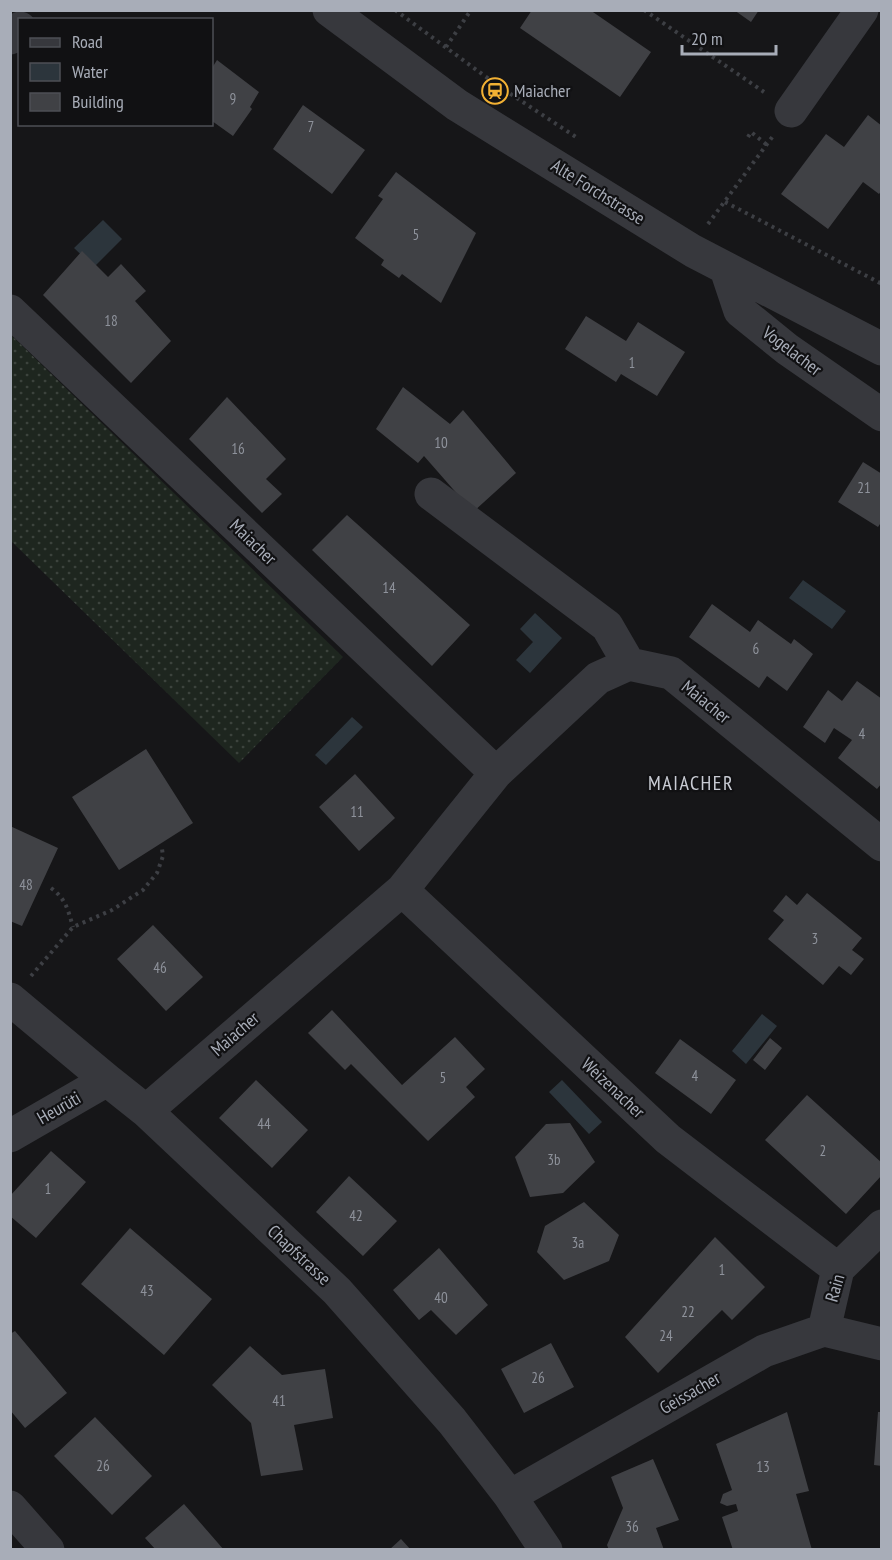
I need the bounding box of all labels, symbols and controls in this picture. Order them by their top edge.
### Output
legend [18,18,213,126]
scale bar [682,18,776,56]
text: 20 m [691,27,723,50]
text: Road [72,30,103,53]
text: Water [72,60,108,83]
station icon: Maiacher [480,76,510,106]
place label: Maiacher [514,79,571,102]
house number: 9 [230,89,236,108]
text: Building [72,90,124,113]
house number: 7 [308,117,314,136]
street label: Alte Forchstrasse [547,154,649,229]
house number: 5 [413,225,419,244]
house number: 18 [104,311,118,330]
street label: Vogelacher [757,320,827,380]
house number: 1 [629,353,635,372]
house number: 10 [434,433,448,452]
house number: 16 [231,439,245,458]
house number: 21 [857,478,871,497]
street label: Maiacher [225,514,282,570]
house number: 14 [382,578,396,597]
house number: 6 [753,639,760,658]
street label: Maiacher [677,675,736,728]
house number: 4 [859,724,866,743]
district label: MAIACHER [648,770,734,796]
house number: 11 [350,802,364,821]
house number: 48 [19,875,33,894]
house number: 3 [812,929,818,948]
house number: 46 [153,958,167,977]
street label: Maiacher [206,1006,264,1061]
street label: Weizenacher [577,1053,650,1123]
house number: 4 [692,1066,699,1085]
house number: 5 [440,1068,446,1087]
street label: Heurüti [33,1086,85,1129]
house number: 44 [257,1114,271,1133]
house number: 2 [820,1141,826,1160]
house number: 3b [547,1150,561,1169]
house number: 1 [45,1179,51,1198]
house number: 42 [349,1206,363,1225]
street label: Chapfstrasse [263,1219,336,1290]
house number: 3a [572,1233,584,1252]
house number: 1 [719,1260,725,1279]
street label: Rain [820,1271,849,1304]
house number: 43 [140,1281,154,1300]
house number: 40 [434,1288,448,1307]
house number: 22 [681,1302,695,1321]
house number: 24 [659,1326,673,1345]
street label: Geissacher [655,1366,724,1419]
house number: 26 [531,1368,545,1387]
house number: 41 [272,1391,286,1410]
house number: 26 [96,1456,110,1475]
house number: 13 [756,1457,770,1476]
house number: 36 [625,1517,639,1536]

